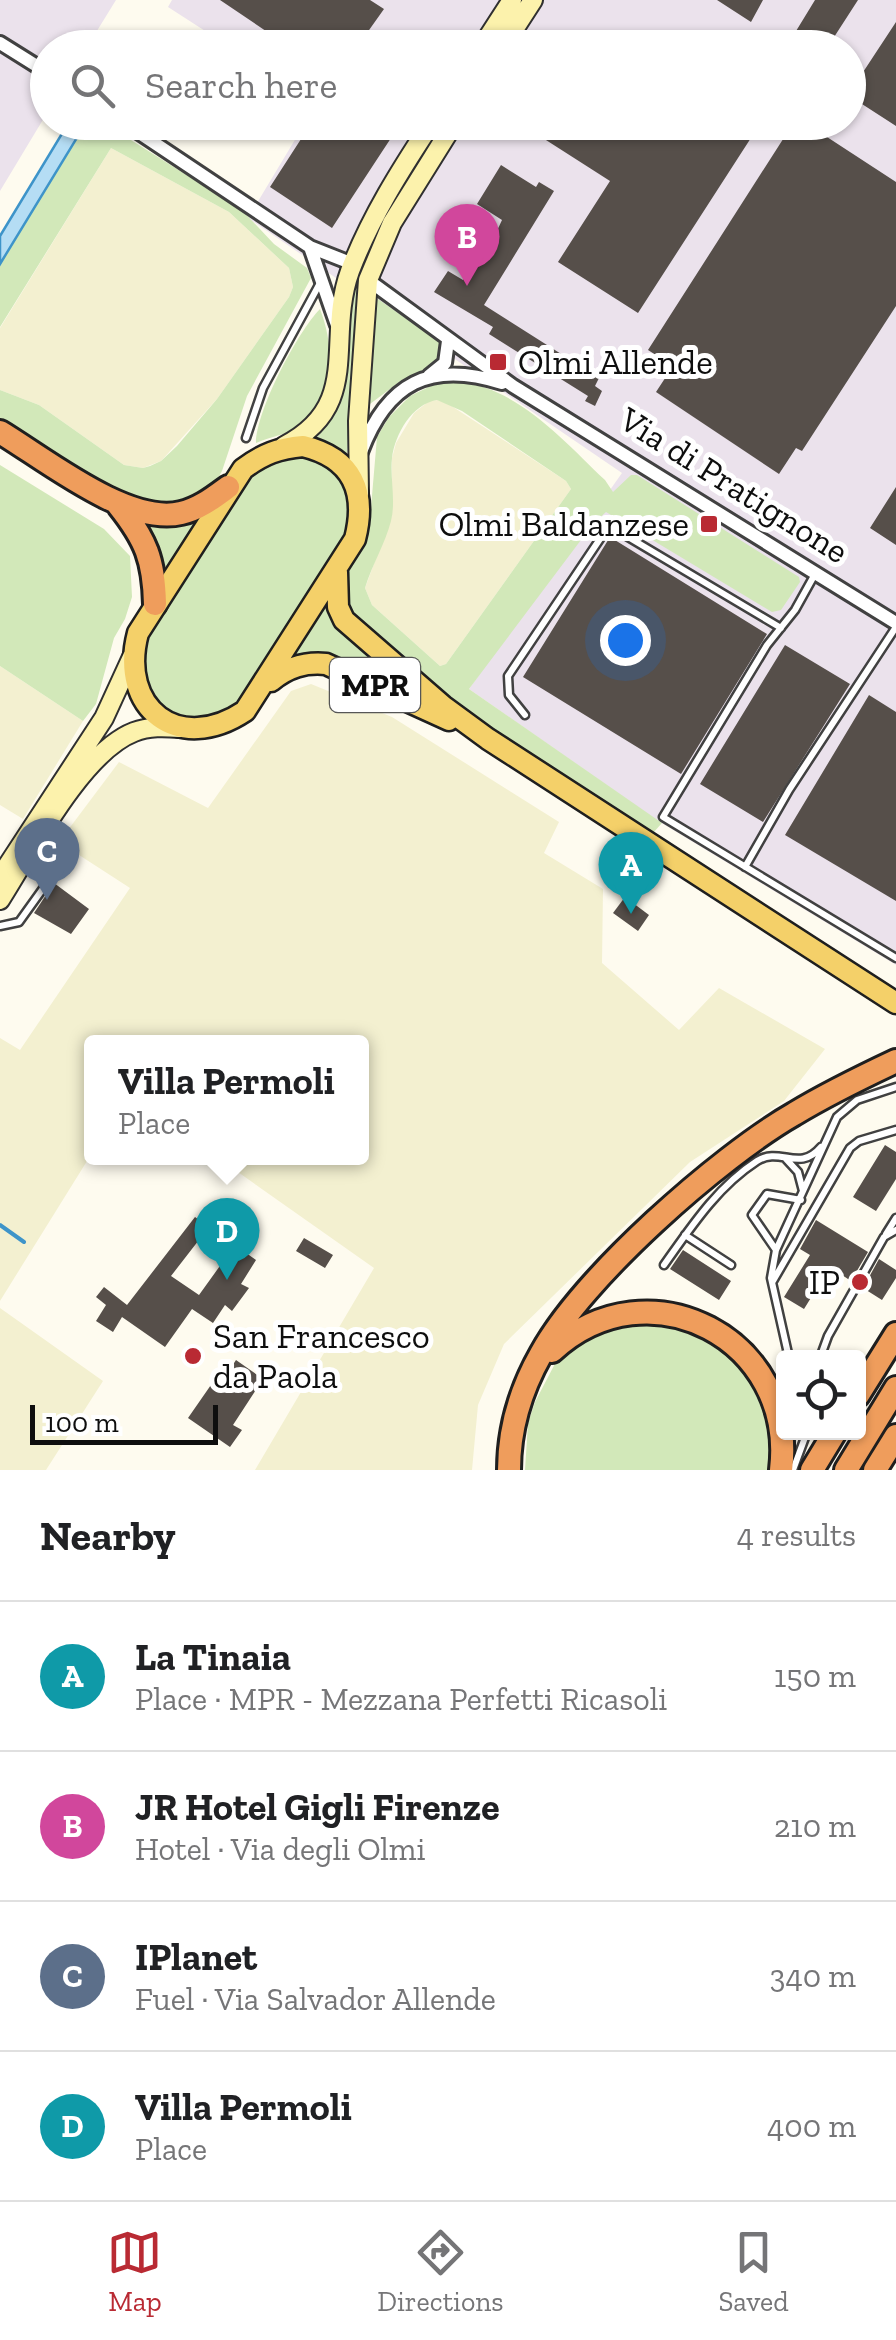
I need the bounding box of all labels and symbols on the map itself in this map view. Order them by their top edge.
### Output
pin: B [434,204,500,286]
place label: Olmi Allende [518,341,713,383]
marker: Olmi Allende [487,351,509,373]
street label: Via di Pratignone [611,397,856,572]
place label: Olmi Baldanzese [439,503,689,545]
marker: Olmi Baldanzese [698,513,720,535]
your location [600,615,651,666]
road number: MPR [330,658,420,712]
pin: C [15,818,80,900]
pin: A [598,832,664,914]
pin: D [194,1198,260,1280]
place label: IP [809,1261,840,1303]
marker: IP [849,1271,871,1293]
place label: San Francesco da Paola [213,1315,430,1397]
marker: San Francesco da Paola [182,1345,204,1367]
scale bar [30,1400,218,1444]

